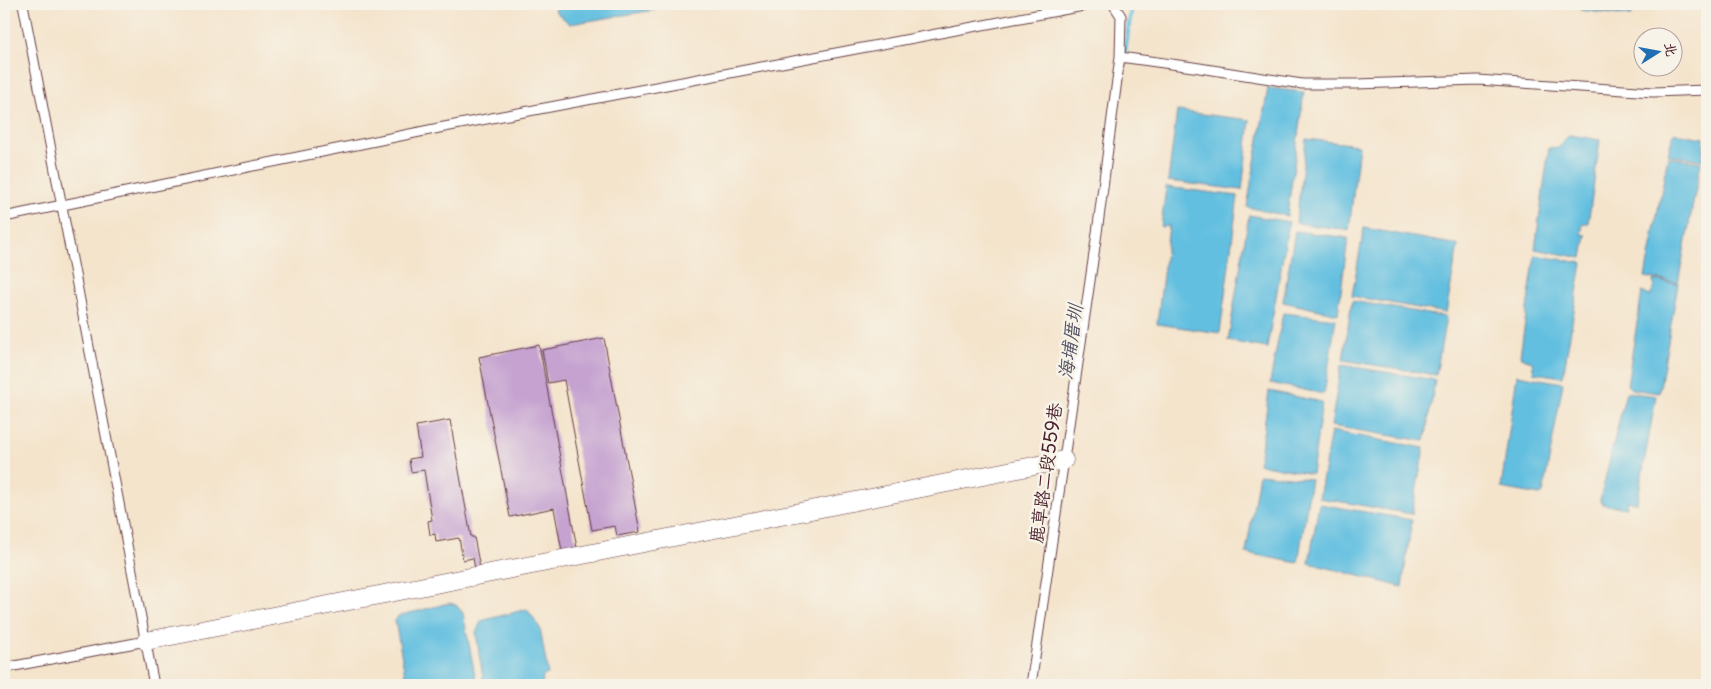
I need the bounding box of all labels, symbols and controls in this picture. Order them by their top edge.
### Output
north arrow [1634,28,1684,78]
text: 北 [1660,41,1683,58]
water label: 海埔厝圳 [1050,300,1088,381]
street label: 鹿草路二段559巷 [1021,401,1068,545]

